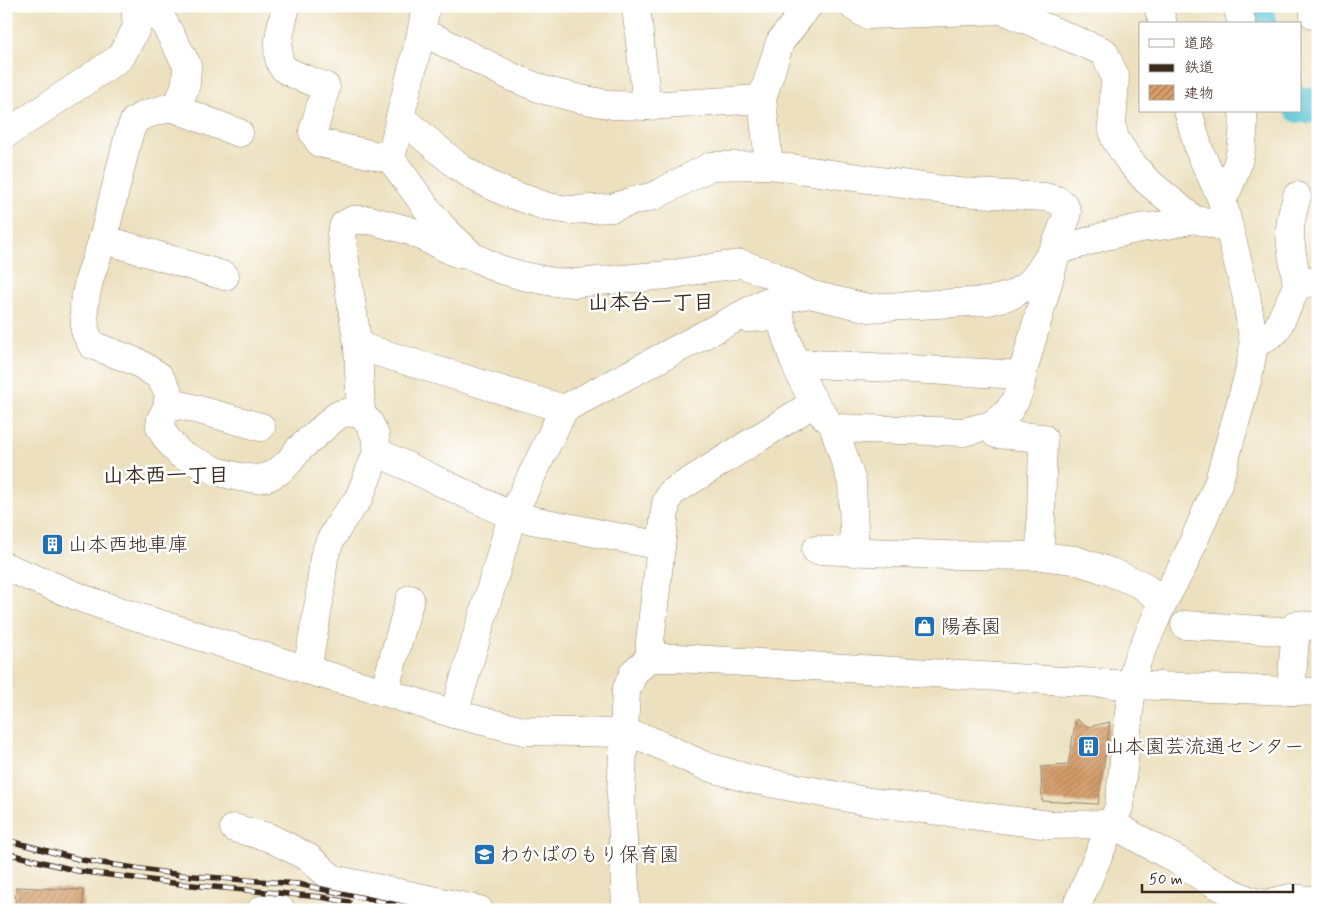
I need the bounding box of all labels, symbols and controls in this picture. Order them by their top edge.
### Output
legend [1139,22,1302,112]
text: 道路 [1184,34,1214,54]
text: 鉄道 [1184,58,1214,78]
text: 建物 [1184,84,1214,104]
district label: 山本台一丁目 [588,289,714,317]
district label: 山本西一丁目 [103,462,229,490]
building icon: 山本西地車庫 [40,532,64,556]
place label: 山本西地車庫 [68,532,188,559]
shop icon: 陽春園 [913,614,937,638]
place label: 陽春園 [941,614,1001,641]
building icon: 山本園芸流通センター [1077,734,1101,758]
place label: 山本園芸流通センター [1105,734,1304,761]
school or university icon: わかばのもり保育園 [472,842,496,866]
place label: わかばのもり保育園 [500,842,679,869]
scale bar [1142,861,1293,893]
text: 50 m [1149,870,1183,890]

